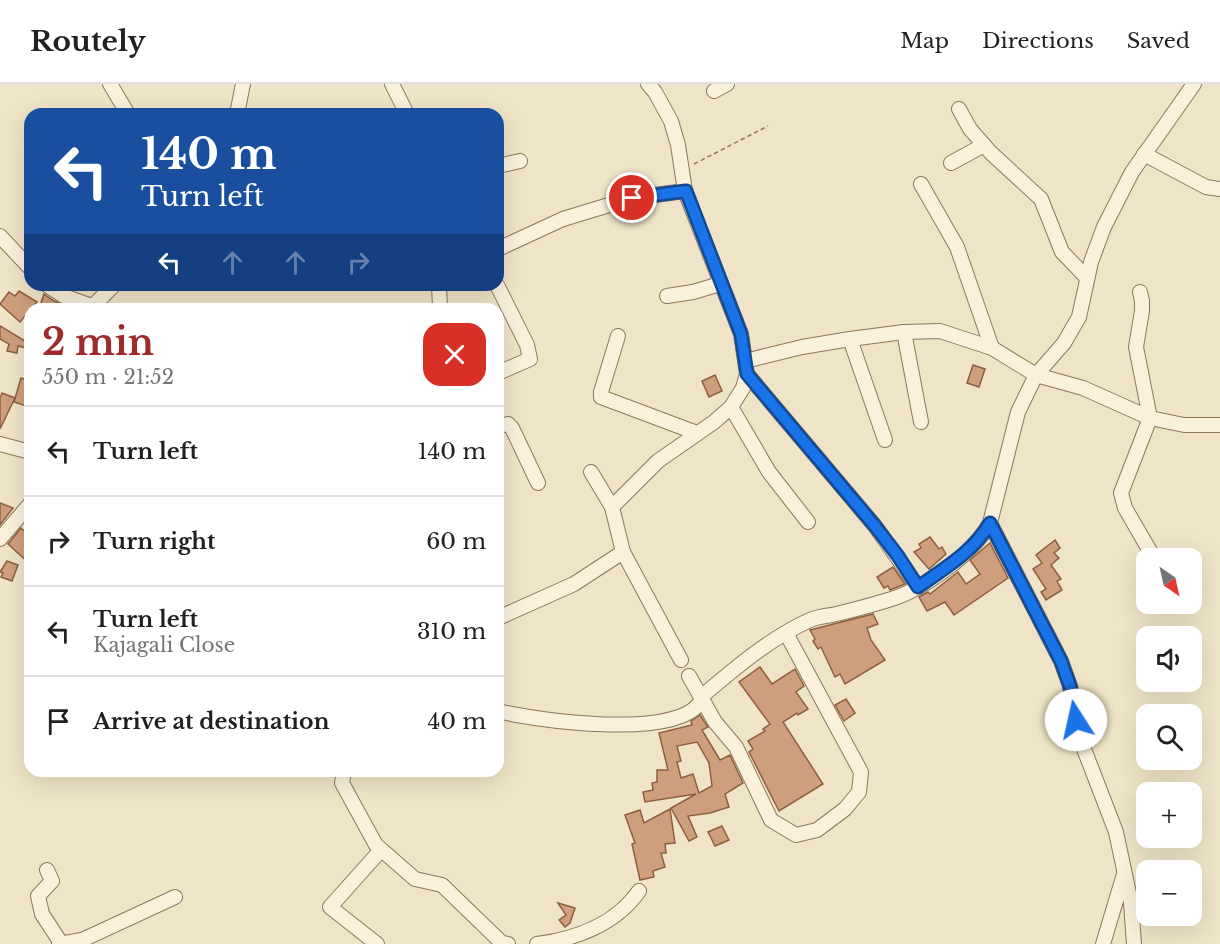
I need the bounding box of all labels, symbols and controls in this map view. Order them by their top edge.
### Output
text: Routely [30,24,146,59]
text: Map [900,28,949,54]
text: Directions [982,28,1094,54]
text: Saved [1127,28,1190,54]
text: 140 m [141,128,277,180]
icon: left [42,132,120,210]
pin [606,172,657,223]
text: Turn left [141,180,264,213]
icon: arrive [615,181,648,214]
icon: left [153,246,186,279]
icon: ahead [216,246,249,279]
icon: ahead [279,246,312,279]
icon: right [342,246,375,279]
text: 2 min [42,320,154,365]
button: close [423,323,486,386]
text: 550 m · 21:52 [42,365,174,389]
icon: left [42,435,75,468]
text: Turn left [93,438,198,465]
text: 140 m [418,438,486,465]
icon: right [42,525,75,558]
text: Turn right [93,528,215,555]
text: 60 m [426,528,486,555]
north arrow [1136,548,1202,614]
map controls [1136,548,1202,926]
text: Turn left [93,606,198,633]
icon: left [42,615,75,648]
text: 310 m [417,618,486,645]
button: sound [1136,626,1202,692]
text: Kajagali Close [93,633,235,657]
position arrow [1044,688,1108,752]
button: search [1136,704,1202,770]
icon: arrive [42,705,75,738]
text: Arrive at destination [93,708,330,735]
text: 40 m [428,708,486,735]
button: + [1136,782,1202,848]
button: − [1136,860,1202,926]

